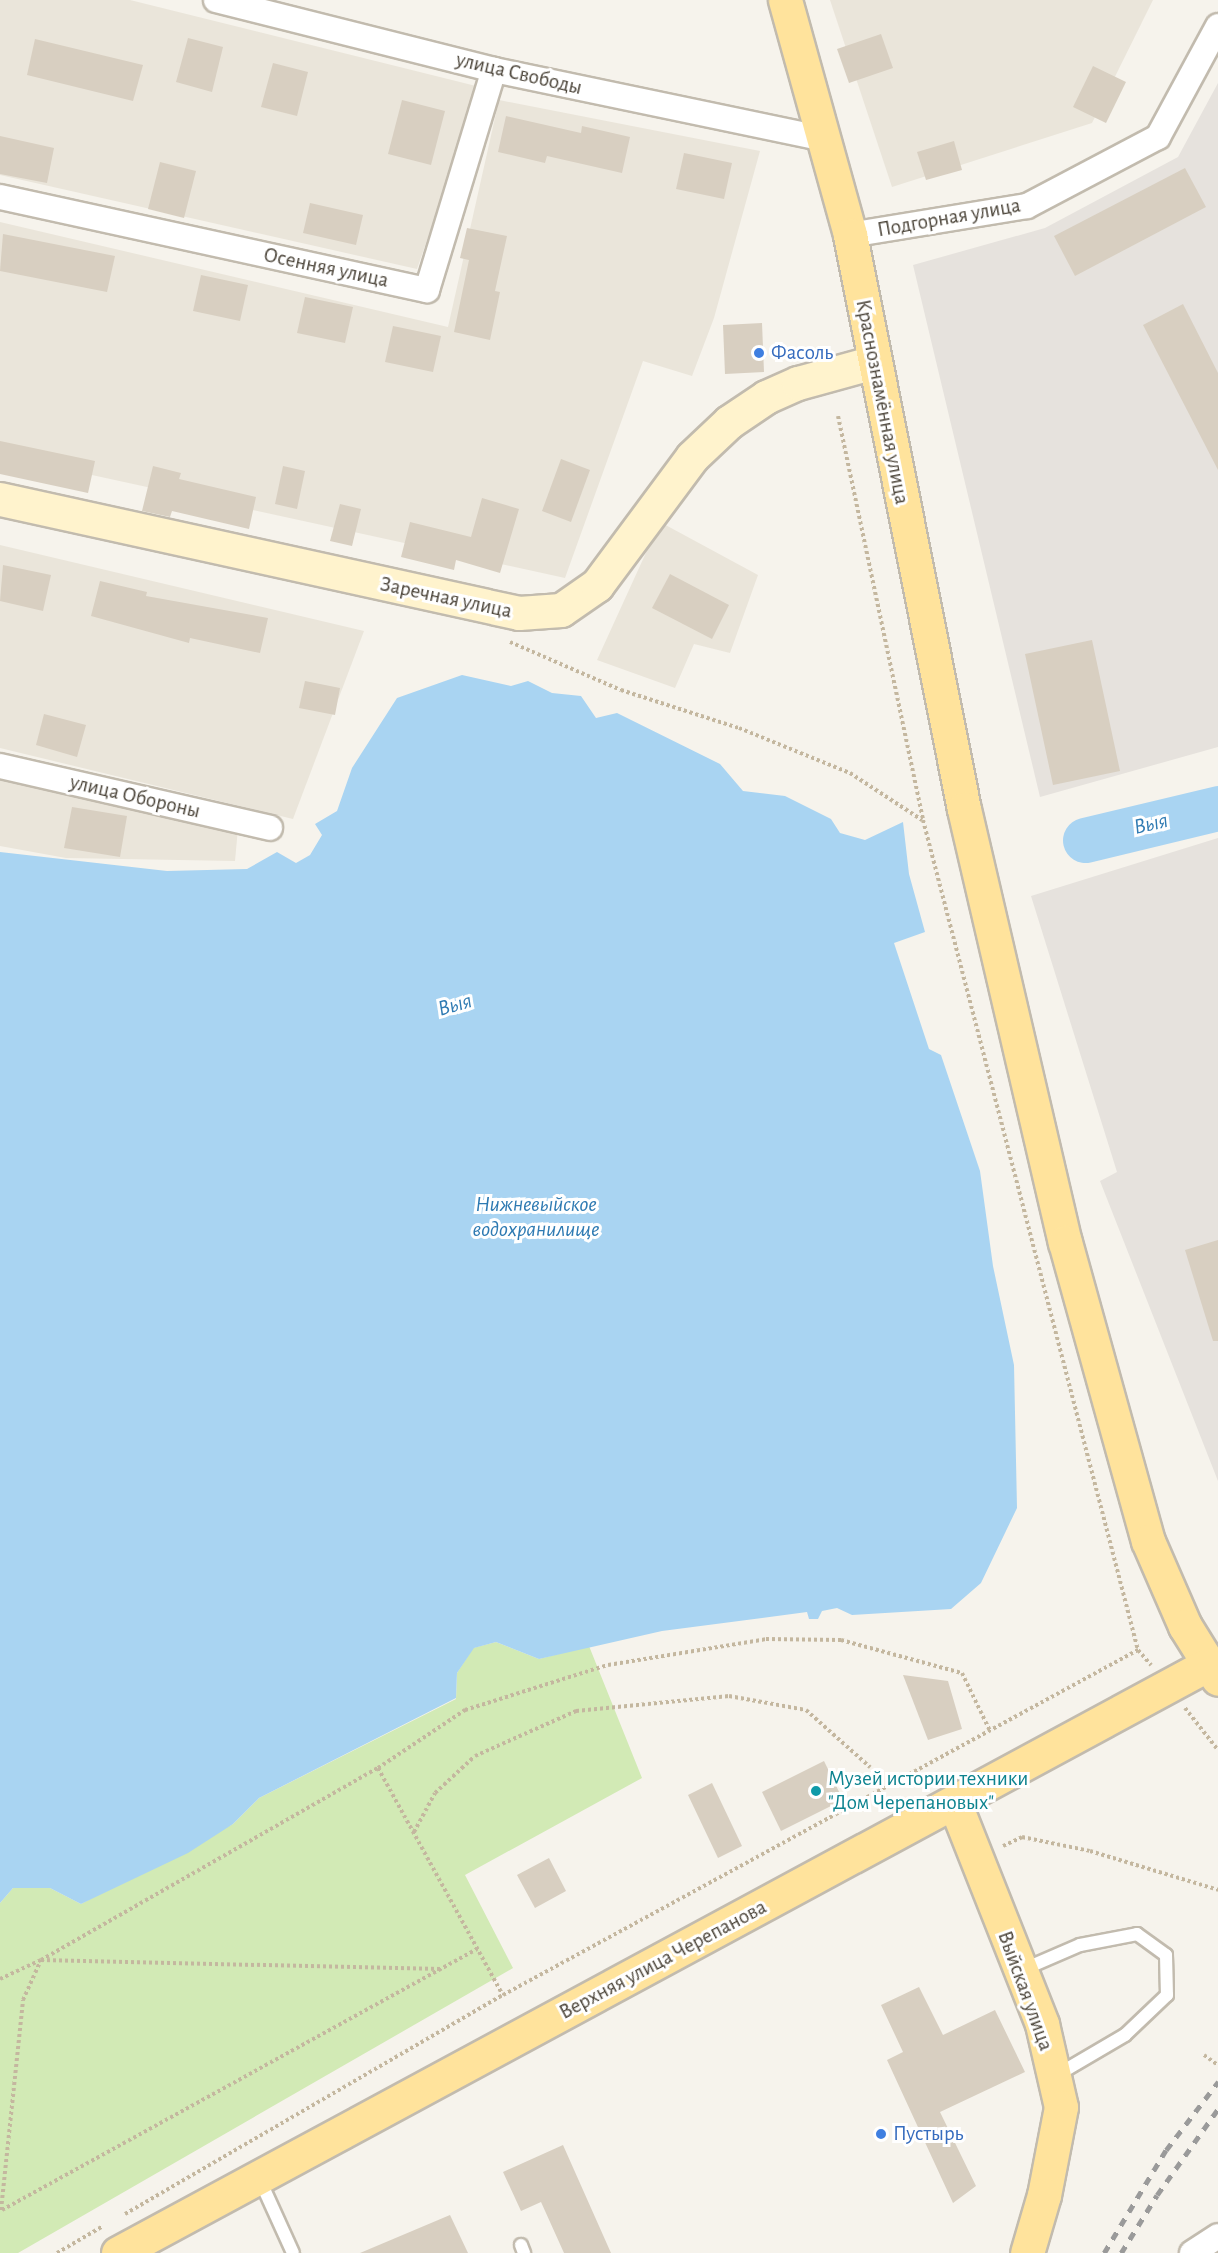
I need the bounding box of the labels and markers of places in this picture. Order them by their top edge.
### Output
place label: Фасоль [771,340,833,366]
marker: Фасоль [752,346,766,360]
place label: Музей истории техники "Дом Черепановых" [828,1766,1028,1816]
marker: Музей истории техники "Дом Черепановых" [809,1784,823,1798]
place label: Пустырь [893,2121,963,2147]
marker: Пустырь [874,2127,888,2141]

